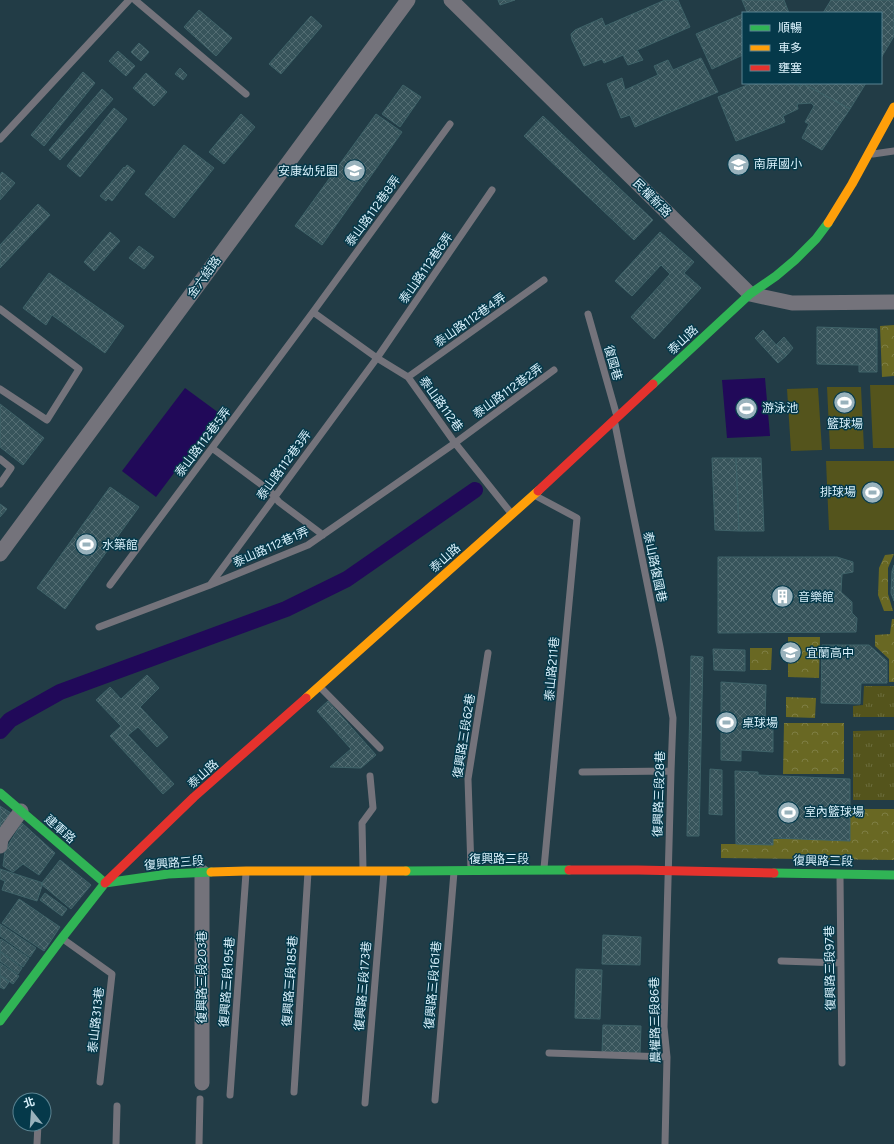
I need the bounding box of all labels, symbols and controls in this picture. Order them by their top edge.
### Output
legend [742,12,882,84]
text: 順暢 [778,21,802,35]
text: 車多 [778,41,802,55]
text: 壅塞 [778,61,802,75]
school or university icon: 南屏國小 [726,151,752,177]
place label: 南屏國小 [754,157,802,171]
school or university icon: 安康幼兒園 [341,158,367,184]
place label: 安康幼兒園 [278,164,338,178]
street label: 泰山路112巷8弄 [343,173,403,249]
street label: 民權新路 [630,176,674,220]
street label: 泰山路112巷6弄 [396,230,456,306]
street label: 金六結路 [184,253,224,301]
street label: 泰山路112巷4弄 [432,290,508,350]
street label: 泰山路 [665,323,701,357]
street label: 復國巷 [601,344,625,382]
street label: 泰山路112巷2弄 [470,361,546,421]
street label: 泰山路112巷 [416,374,466,434]
sports icon: 籃球場 [832,390,858,416]
sports icon: 游泳池 [733,395,759,421]
place label: 游泳池 [762,401,798,415]
street label: 泰山路112巷5弄 [172,404,234,480]
place label: 籃球場 [827,417,863,431]
street label: 泰山路112巷3弄 [254,427,314,503]
sports icon: 排球場 [859,479,885,505]
place label: 排球場 [820,485,856,499]
street label: 泰山路112巷1弄 [231,524,311,570]
street label: 泰山路復國巷 [641,530,669,604]
sports icon: 水築館 [74,532,100,558]
place label: 水築館 [102,538,138,552]
street label: 泰山路 [427,541,463,575]
building icon: 音樂館 [769,584,795,610]
place label: 音樂館 [798,590,834,604]
street label: 泰山路211巷 [542,636,562,702]
school or university icon: 宜蘭高中 [778,640,804,666]
place label: 宜蘭高中 [806,646,854,660]
street label: 復興路三段62巷 [450,693,478,779]
sports icon: 桌球場 [714,710,740,736]
place label: 桌球場 [742,716,778,730]
street label: 復興路三段28巷 [651,751,667,837]
street label: 泰山路 [185,757,221,791]
sports icon: 室內籃球場 [776,799,802,825]
place label: 室內籃球場 [804,805,864,819]
street label: 建軍路 [42,812,78,846]
street label: 復興路三段 [469,852,529,866]
street label: 復興路三段 [143,853,205,873]
street label: 復興路三段 [793,853,853,869]
street label: 復興路三段97巷 [822,925,838,1011]
street label: 復興路三段203巷 [195,931,209,1023]
street label: 復興路三段185巷 [280,935,300,1027]
street label: 復興路三段195巷 [217,936,237,1028]
street label: 復興路三段161巷 [422,940,444,1030]
street label: 復興路三段173巷 [352,941,374,1031]
street label: 農權路三段86巷 [647,977,663,1063]
street label: 泰山路313巷 [86,986,106,1054]
north arrow [12,1092,52,1132]
text: 北 [22,1095,36,1111]

